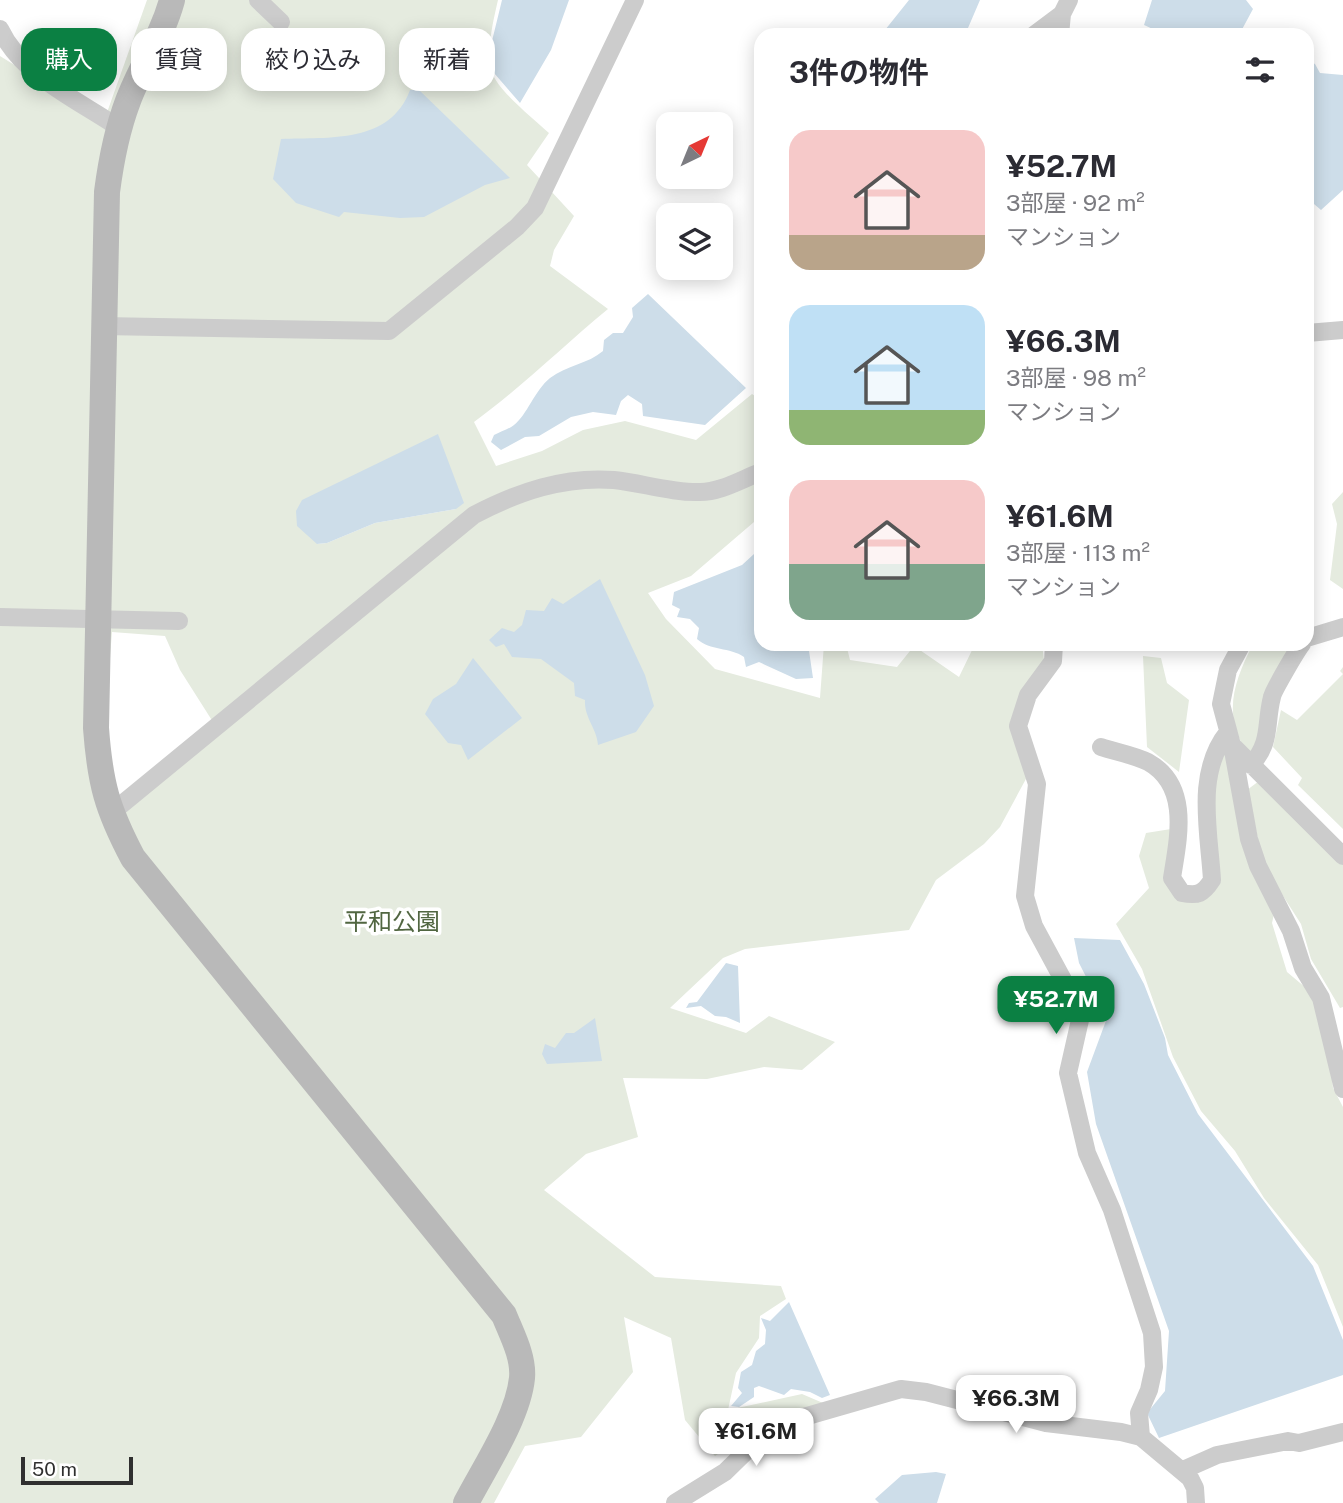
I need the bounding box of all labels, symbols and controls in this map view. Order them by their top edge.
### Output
chip: 購入 [21,28,117,91]
chip: 賃貸 [131,28,227,91]
chip: 絞り込み [241,28,385,91]
chip: 新着 [399,28,495,91]
icon: filters [1241,51,1279,89]
text: 3件の物件 [789,54,929,90]
north arrow [656,112,733,189]
map controls [656,112,733,280]
text: ¥52.7M [1006,148,1117,184]
icon: home [845,158,929,242]
text: 3部屋 · 92 m² [1006,189,1145,216]
button: layers [656,203,733,280]
text: マンション [1006,223,1121,250]
text: ¥66.3M [1006,323,1121,359]
icon: home [845,333,929,417]
text: 3部屋 · 98 m² [1006,364,1146,391]
text: マンション [1006,398,1121,425]
text: ¥61.6M [1006,498,1114,534]
icon: home [845,508,929,592]
text: 3部屋 · 113 m² [1006,539,1150,566]
text: マンション [1006,573,1121,600]
park label: 平和公園 [344,907,440,935]
pin: ¥52.7M [999,976,1113,1036]
text: ¥52.7M [1013,985,1099,1012]
pin: ¥66.3M [959,1376,1073,1435]
text: ¥66.3M [972,1384,1060,1411]
pin: ¥61.6M [699,1408,813,1468]
text: ¥61.6M [715,1417,797,1444]
scale bar [21,1454,133,1486]
text: 50 m [32,1458,77,1480]

